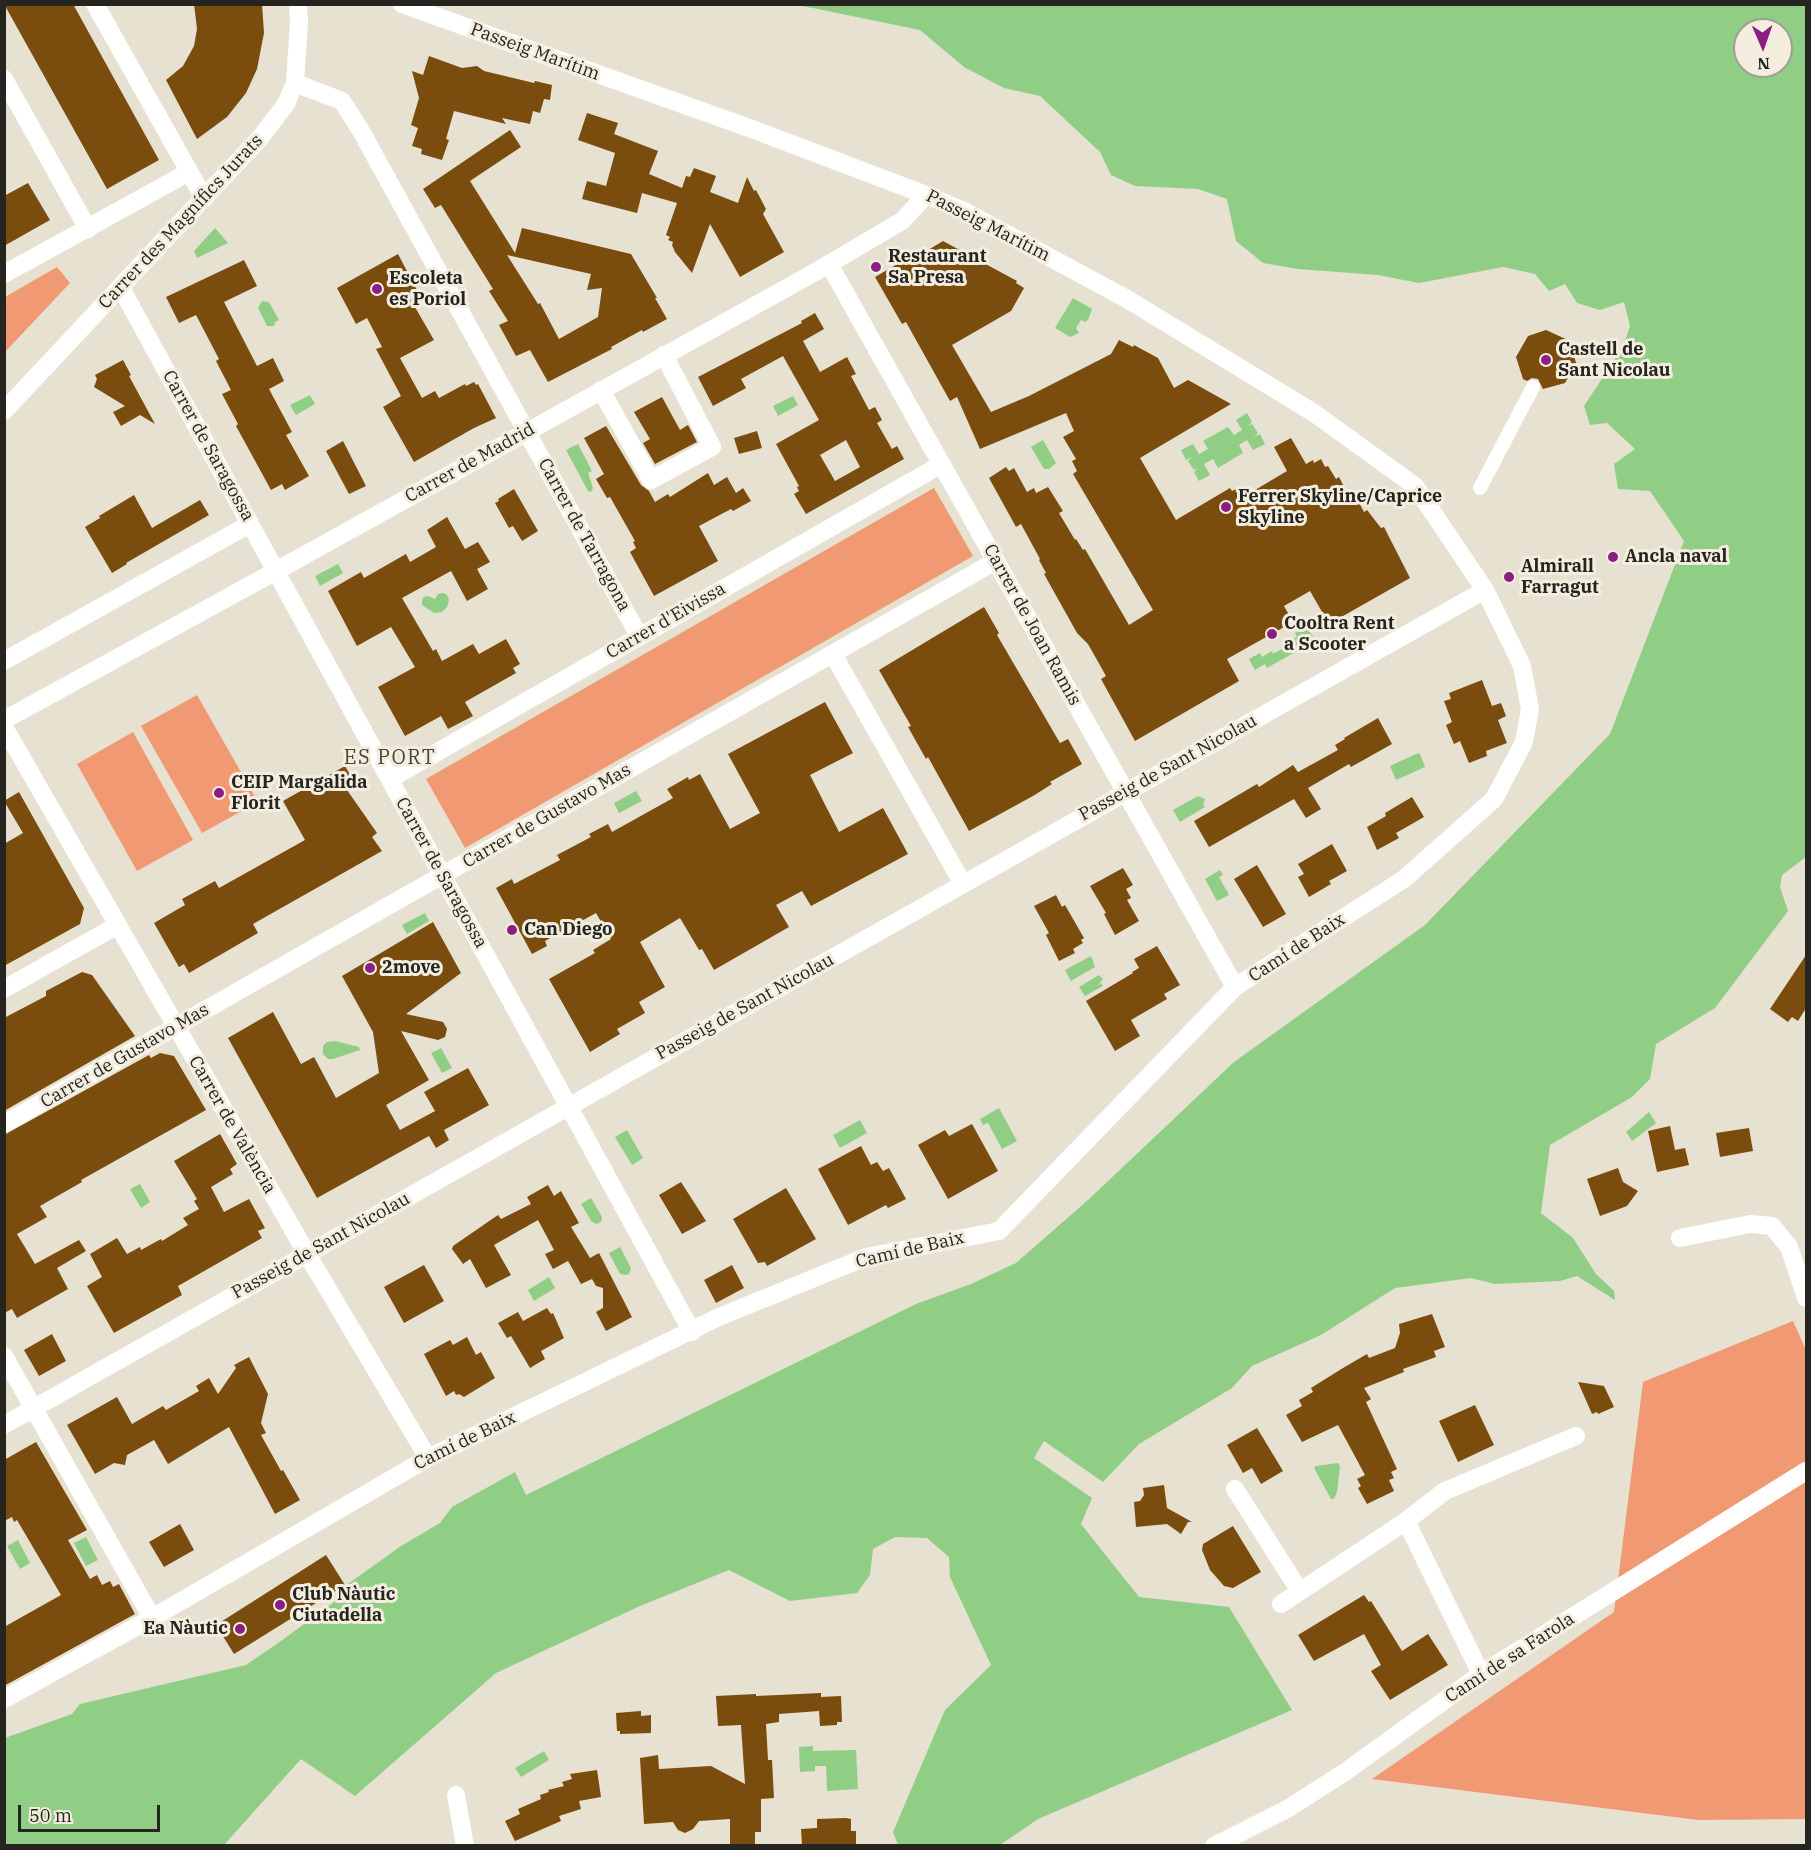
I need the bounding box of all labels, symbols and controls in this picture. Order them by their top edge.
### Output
north arrow [1733,18,1793,78]
street label: Passeig Marítim [467,19,603,85]
text: N [1757,54,1770,74]
street label: Carrer des Magnífics Jurats [94,130,268,314]
street label: Passeig Marítim [923,186,1053,266]
place label: Restaurant Sa Presa [888,246,986,288]
marker: Restaurant Sa Presa [869,260,883,274]
place label: Escoleta es Poriol [389,268,466,310]
marker: Escoleta es Poriol [370,282,384,296]
place label: Castell de Sant Nicolau [1558,339,1670,382]
marker: Castell de Sant Nicolau [1539,353,1553,367]
street label: Carrer de Saragossa [158,367,258,525]
street label: Carrer de Madrid [401,418,539,508]
street label: Carrer de Tarragona [533,455,635,615]
place label: Ferrer Skyline/Caprice Skyline [1238,486,1442,528]
marker: Ferrer Skyline/Caprice Skyline [1219,500,1233,514]
street label: Carrer de Joan Ramis [979,540,1085,710]
place label: Ancla naval [1625,546,1727,568]
marker: Ancla naval [1606,550,1620,564]
place label: Almirall Farragut [1521,556,1599,598]
marker: Almirall Farragut [1502,570,1516,584]
street label: Carrer d'Eivissa [603,578,729,664]
place label: Cooltra Rent a Scooter [1284,613,1394,656]
marker: Cooltra Rent a Scooter [1265,627,1279,641]
street label: Passeig de Sant Nicolau [1075,710,1261,826]
district label: ES PORT [344,746,436,770]
street label: Carrer de Gustavo Mas [459,759,635,873]
place label: CEIP Margalida Florit [231,772,367,814]
marker: CEIP Margalida Florit [212,786,226,800]
street label: Carrer de Saragossa [391,794,491,952]
street label: Camí de Baix [1245,909,1349,987]
place label: Can Diego [524,919,613,941]
marker: Can Diego [505,923,519,937]
street label: Passeig de Sant Nicolau [652,949,838,1065]
place label: 2move [382,957,441,979]
marker: 2move [363,961,377,975]
street label: Carrer de Gustavo Mas [37,999,213,1113]
street label: Carrer de València [184,1052,280,1198]
street label: Passeig de Sant Nicolau [228,1188,414,1304]
street label: Camí de Baix [854,1227,966,1273]
street label: Camí de Baix [410,1407,520,1475]
place label: Club Nàutic Ciutadella [292,1584,395,1626]
marker: Club Nàutic Ciutadella [273,1598,287,1612]
street label: Camí de sa Farola [1441,1608,1579,1708]
place label: Ea Nàutic [143,1618,228,1640]
marker: Ea Nàutic [233,1622,247,1636]
scale bar [21,1793,164,1831]
text: 50 m [29,1804,72,1827]

